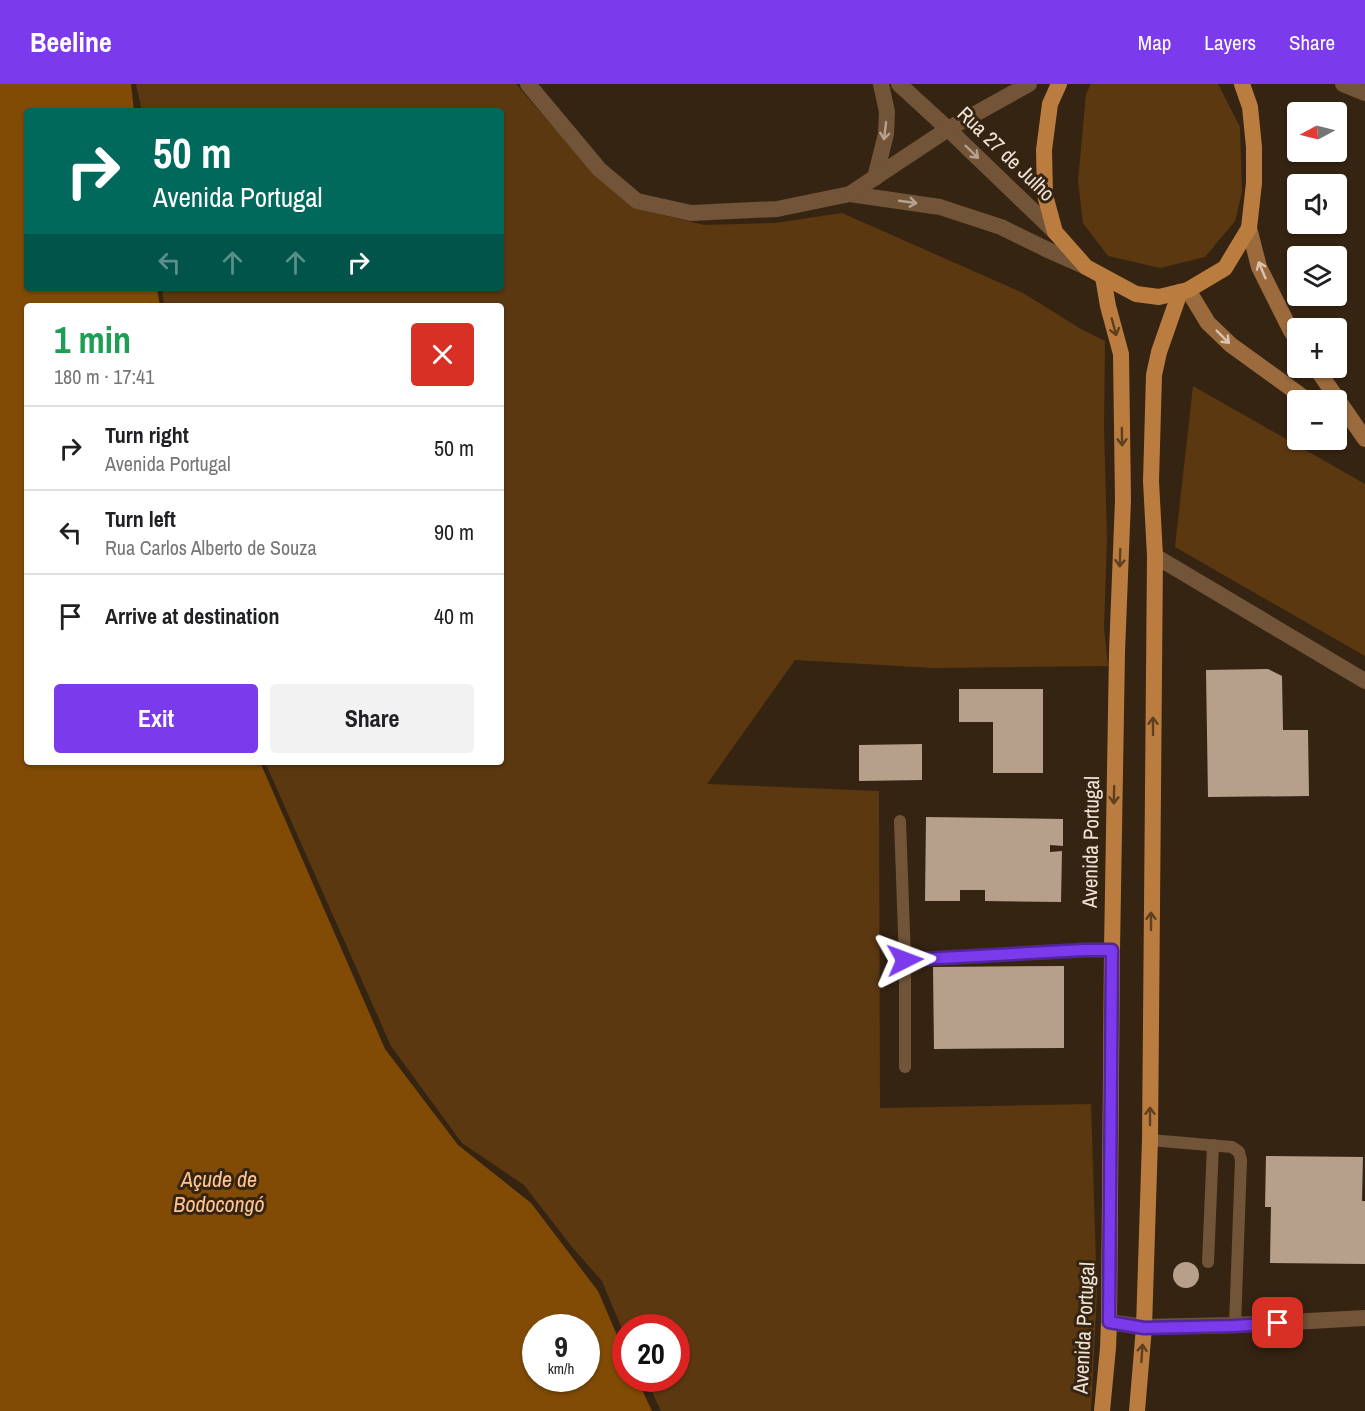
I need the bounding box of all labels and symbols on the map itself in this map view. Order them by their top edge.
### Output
street label: Rua 27 de Julho [951,100,1062,208]
north arrow [1287,102,1347,162]
one-way arrow [880,121,891,141]
one-way arrow [965,145,980,160]
one-way arrow [898,197,917,208]
one-way arrow [1256,262,1267,280]
one-way arrow [1109,317,1120,336]
one-way arrow [1215,329,1230,344]
one-way arrow [1116,426,1128,446]
one-way arrow [1115,548,1126,568]
one-way arrow [1147,716,1159,736]
street label: Avenida Portugal [1075,776,1106,909]
one-way arrow [1108,784,1120,804]
one-way arrow [1146,911,1157,931]
position arrow [873,928,937,992]
one-way arrow [1144,1106,1156,1126]
water label: Açude de Bodocongó [173,1164,265,1219]
street label: Avenida Portugal [1066,1261,1101,1396]
pin [1252,1297,1303,1348]
speed limit sign: 20 [612,1314,690,1392]
one-way arrow [1136,1343,1147,1363]

